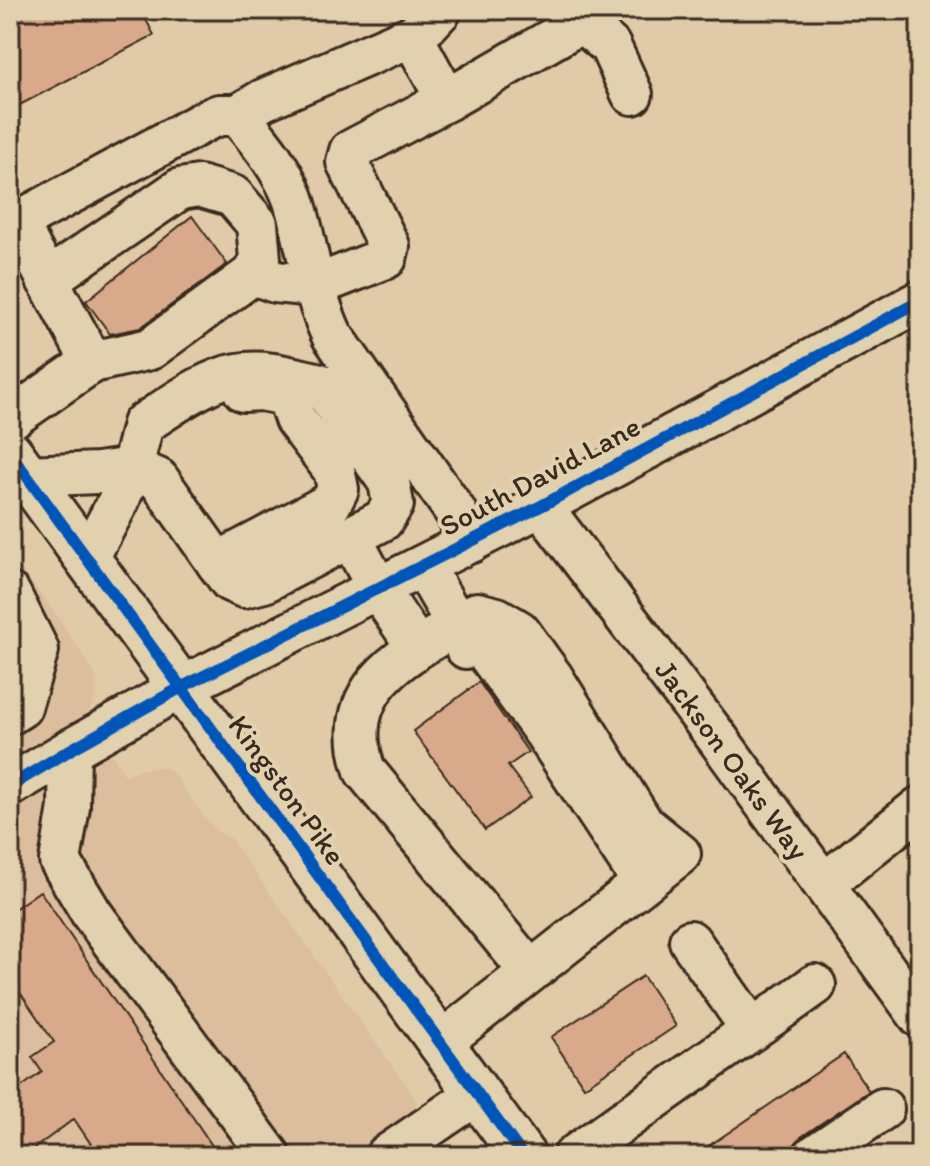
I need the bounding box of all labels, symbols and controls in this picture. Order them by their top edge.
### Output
street label: South David Lane [433,407,646,544]
street label: Jackson Oaks Way [647,652,817,867]
street label: Kingston Pike [221,707,354,872]

